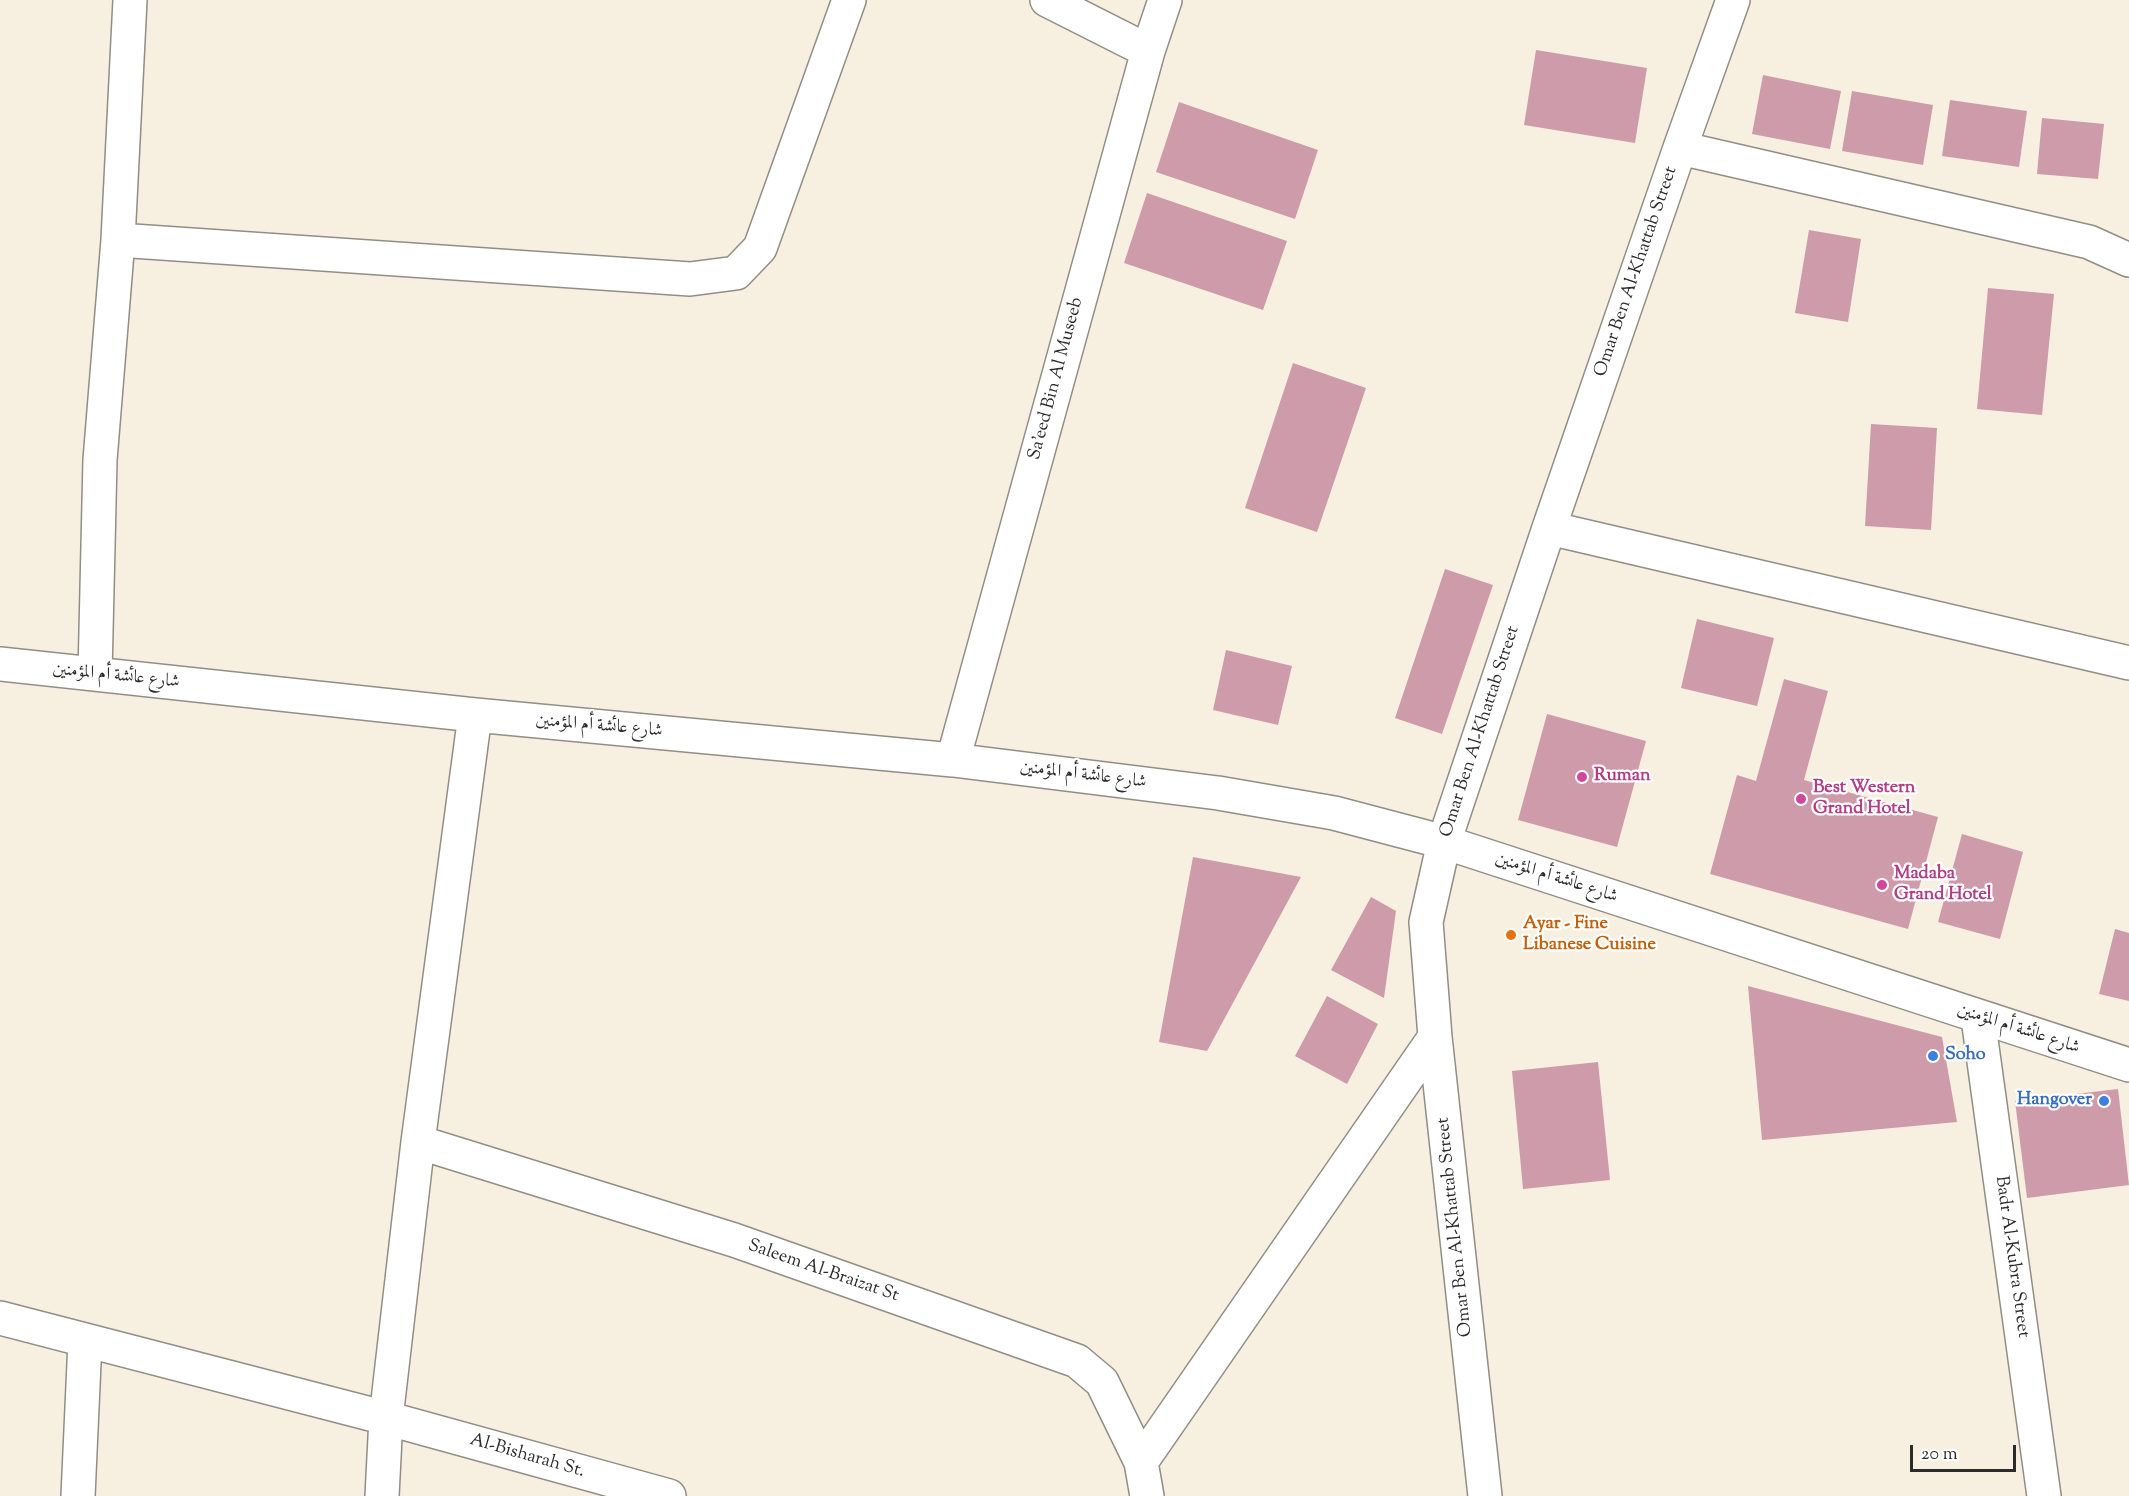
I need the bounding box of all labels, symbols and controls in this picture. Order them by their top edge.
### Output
street label: Omar Ben Al-Khattab Street [1591,164,1683,380]
street label: Sa'eed Bin Al Museeb [1025,295,1089,463]
street label: Omar Ben Al-Khattab Street [1437,624,1525,840]
street label: شارع عائشة أم المؤمنين [52,660,180,694]
street label: شارع عائشة أم المؤمنين [535,711,663,743]
street label: شارع عائشة أم المؤمنين [1018,758,1148,794]
place label: Ruman [1594,766,1651,788]
marker: Ruman [1575,770,1589,784]
place label: Best Western Grand Hotel [1813,778,1915,820]
marker: Best Western Grand Hotel [1794,792,1808,806]
street label: شارع عائشة أم المؤمنين [1492,849,1620,909]
place label: Madaba Grand Hotel [1894,864,1992,906]
marker: Madaba Grand Hotel [1875,878,1889,892]
place label: Ayar - Fine Libanese Cuisine [1523,914,1656,956]
marker: Ayar - Fine Libanese Cuisine [1504,928,1518,942]
street label: شارع عائشة أم المؤمنين [1954,1000,2082,1060]
place label: Soho [1945,1045,1986,1067]
marker: Soho [1926,1049,1940,1063]
place label: Hangover [2017,1090,2092,1112]
marker: Hangover [2097,1094,2111,1108]
street label: Omar Ben Al-Khattab Street [1434,1116,1478,1338]
street label: Badr Al-Kubra Street [1989,1175,2033,1339]
street label: Saleem Al-Braizat St [745,1236,901,1308]
street label: Al-Bisharah St. [467,1430,587,1484]
scale bar [1913,1433,2020,1471]
text: 20 m [1921,1442,1958,1468]

